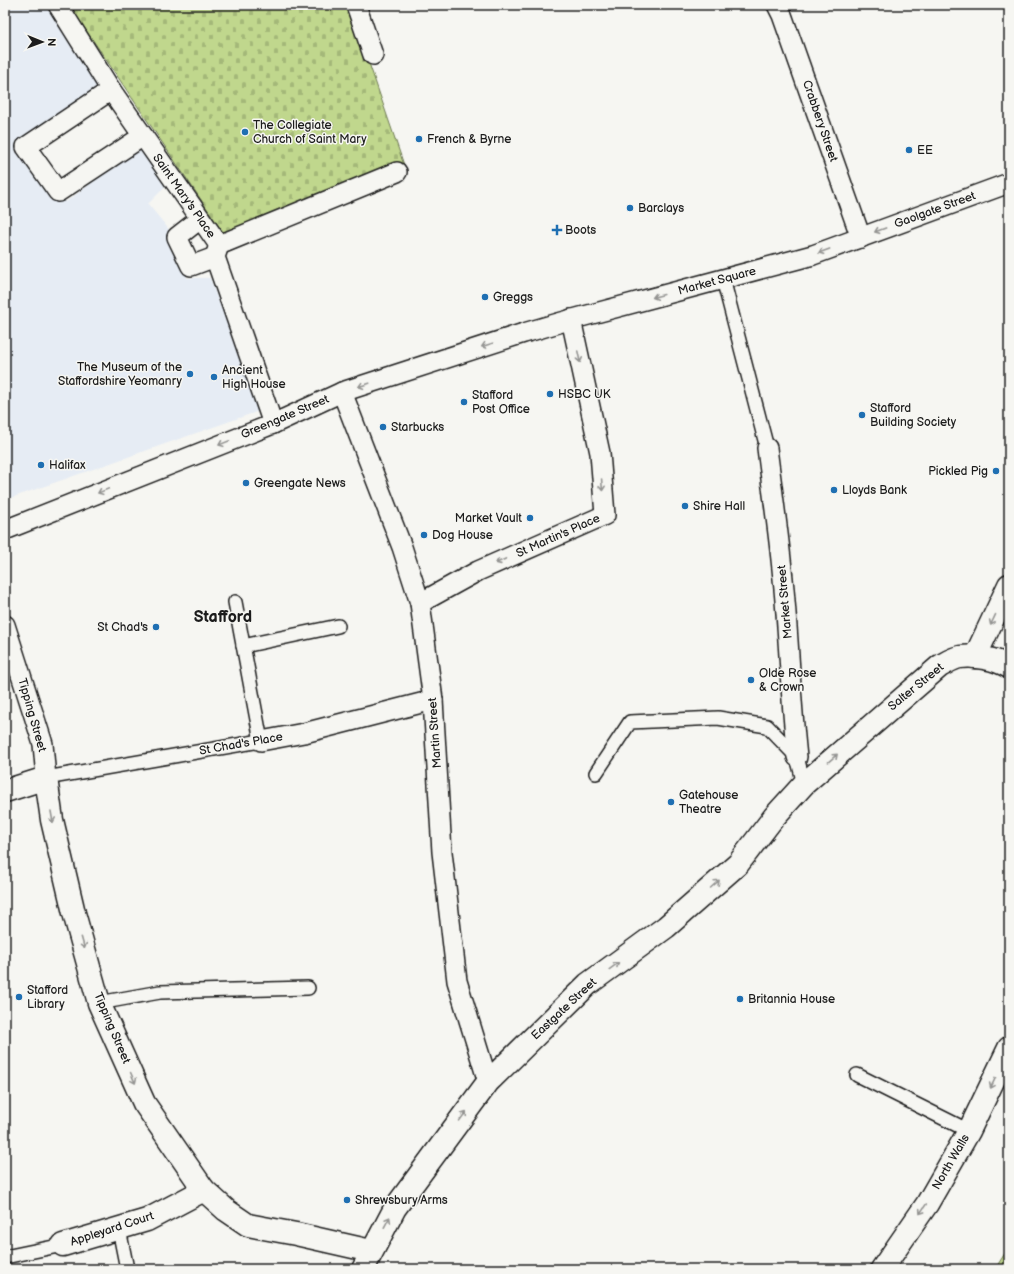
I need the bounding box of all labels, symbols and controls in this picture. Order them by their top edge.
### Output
north arrow [22,22,62,62]
text: N [45,38,58,46]
street label: Crabbery Street [799,78,841,164]
place label: The Collegiate Church of Saint Mary [253,118,367,147]
marker: The Collegiate Church of Saint Mary [240,127,250,137]
place label: French & Byrne [427,132,511,147]
marker: French & Byrne [414,134,424,144]
place label: EE [917,143,933,158]
marker: EE [904,145,914,155]
street label: Saint Mary's Place [149,151,219,241]
street label: Gaolgate Street [892,188,978,232]
place label: Barclays [638,201,684,216]
marker: Barclays [625,203,635,213]
place label: Boots [565,223,596,238]
marker: Boots [552,225,562,235]
one-way arrow [875,227,887,235]
one-way arrow [818,248,830,256]
street label: Market Square [676,263,758,299]
place label: Greggs [493,290,533,305]
marker: Greggs [480,292,490,302]
one-way arrow [652,293,665,301]
one-way arrow [481,342,494,349]
one-way arrow [576,350,584,363]
place label: The Museum of the Staffordshire Yeomanry [58,360,183,389]
place label: Ancient High House [222,363,286,392]
marker: The Museum of the Staffordshire Yeomanry [185,369,195,379]
marker: Ancient High House [209,372,219,382]
one-way arrow [358,382,370,390]
place label: HSBC UK [558,387,611,402]
place label: Stafford Post Office [472,388,530,417]
marker: HSBC UK [545,389,555,399]
street label: Greengate Street [239,392,332,442]
marker: Stafford Post Office [459,397,469,407]
place label: Stafford Building Society [870,401,957,430]
marker: Stafford Building Society [857,410,867,420]
place label: Starbucks [391,420,444,435]
marker: Starbucks [378,422,388,432]
one-way arrow [218,440,230,448]
place label: Halifax [49,458,86,473]
marker: Halifax [36,460,46,470]
place label: Pickled Pig [928,464,988,479]
marker: Pickled Pig [991,466,1001,476]
place label: Greengate News [254,476,346,491]
marker: Greengate News [241,478,251,488]
one-way arrow [599,478,606,491]
place label: Lloyds Bank [842,483,907,498]
marker: Lloyds Bank [829,485,839,495]
one-way arrow [97,488,109,496]
place label: Shire Hall [693,499,745,514]
marker: Shire Hall [680,501,690,511]
place label: Market Vault [455,511,522,526]
street label: St Martin's Place [514,511,602,561]
marker: Market Vault [525,513,535,523]
place label: Dog House [432,528,493,543]
marker: Dog House [419,530,429,540]
one-way arrow [495,558,507,565]
street label: Market Street [774,564,796,639]
district label: Stafford [194,608,252,627]
one-way arrow [988,614,996,626]
place label: St Chad's [97,620,148,635]
marker: St Chad's [151,622,161,632]
street label: Salter Street [885,660,947,714]
place label: Olde Rose & Crown [759,666,816,695]
marker: Olde Rose & Crown [746,675,756,685]
street label: Tipping Street [14,676,50,754]
street label: Martin Street [425,697,445,769]
street label: St Chad's Place [198,729,284,759]
one-way arrow [828,754,838,763]
place label: Gatehouse Theatre [679,788,738,817]
marker: Gatehouse Theatre [666,797,676,807]
one-way arrow [48,810,56,823]
one-way arrow [709,880,719,889]
one-way arrow [79,936,87,949]
one-way arrow [608,962,619,970]
street label: Eastgate Street [528,975,600,1043]
place label: Stafford Library [27,983,68,1012]
street label: Tipping Street [90,990,134,1066]
marker: Stafford Library [14,992,24,1002]
place label: Britannia House [748,992,835,1007]
marker: Britannia House [735,994,745,1004]
one-way arrow [130,1071,137,1083]
one-way arrow [988,1077,996,1089]
one-way arrow [459,1111,467,1122]
street label: North Walls [929,1131,973,1192]
place label: Shrewsbury Arms [355,1193,448,1208]
marker: Shrewsbury Arms [342,1195,352,1205]
one-way arrow [919,1203,927,1214]
street label: Appleyard Court [68,1208,156,1250]
one-way arrow [384,1216,391,1228]

